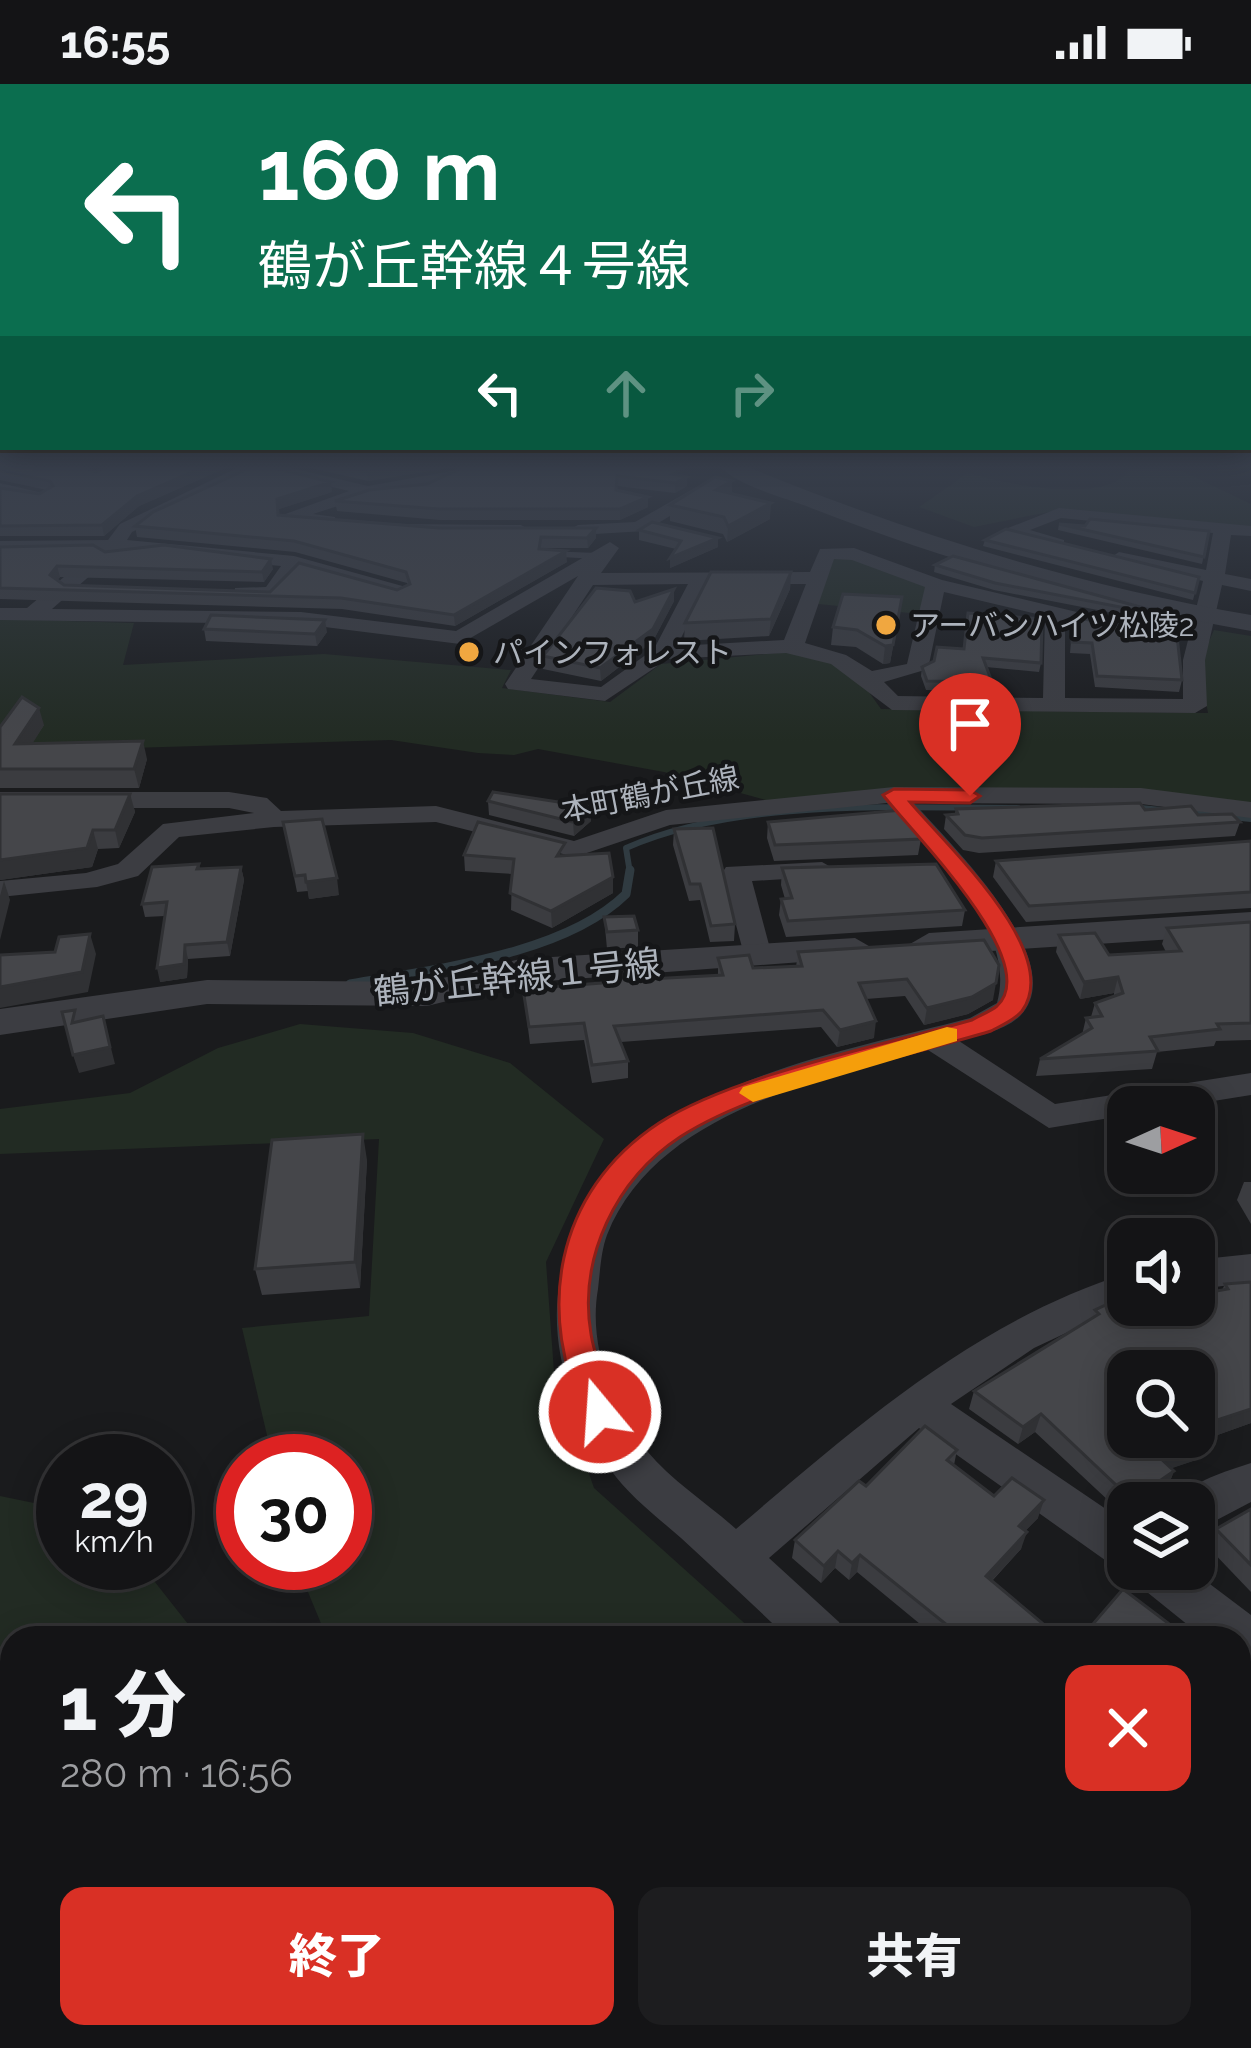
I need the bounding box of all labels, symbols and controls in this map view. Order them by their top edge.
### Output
text: 16:55 [60,16,171,69]
text: 160 m [258,121,500,220]
icon: left [60,132,216,288]
text: 鶴が丘幹線４号線 [258,234,690,298]
icon: left [467,360,533,426]
icon: ahead [593,360,659,426]
icon: right [719,360,785,426]
place label: アーバンハイツ松陵2 [910,608,1194,643]
marker: アーバンハイツ松陵2 [873,612,899,638]
place label: パインフォレスト [493,635,732,670]
marker: パインフォレスト [456,639,482,665]
pin [919,673,1021,796]
icon: arrive [937,691,1003,757]
street label: 本町鶴が丘線 [558,760,742,828]
street label: 鶴が丘幹線１号線 [372,941,662,1013]
north arrow [1107,1086,1215,1194]
map controls [1107,1086,1215,1590]
button: sound [1107,1218,1215,1326]
position arrow [537,1349,663,1475]
button: search [1107,1350,1215,1458]
speed limit sign: 30 [216,1434,372,1590]
text: 29 [79,1462,149,1532]
button: layers [1107,1482,1215,1590]
text: km/h [74,1524,154,1559]
text: 1 分 [60,1662,186,1747]
button: close [1065,1665,1191,1791]
text: 280 m · 16:56 [60,1750,293,1796]
button: 終了 [60,1887,614,2025]
button: 共有 [638,1887,1191,2025]

